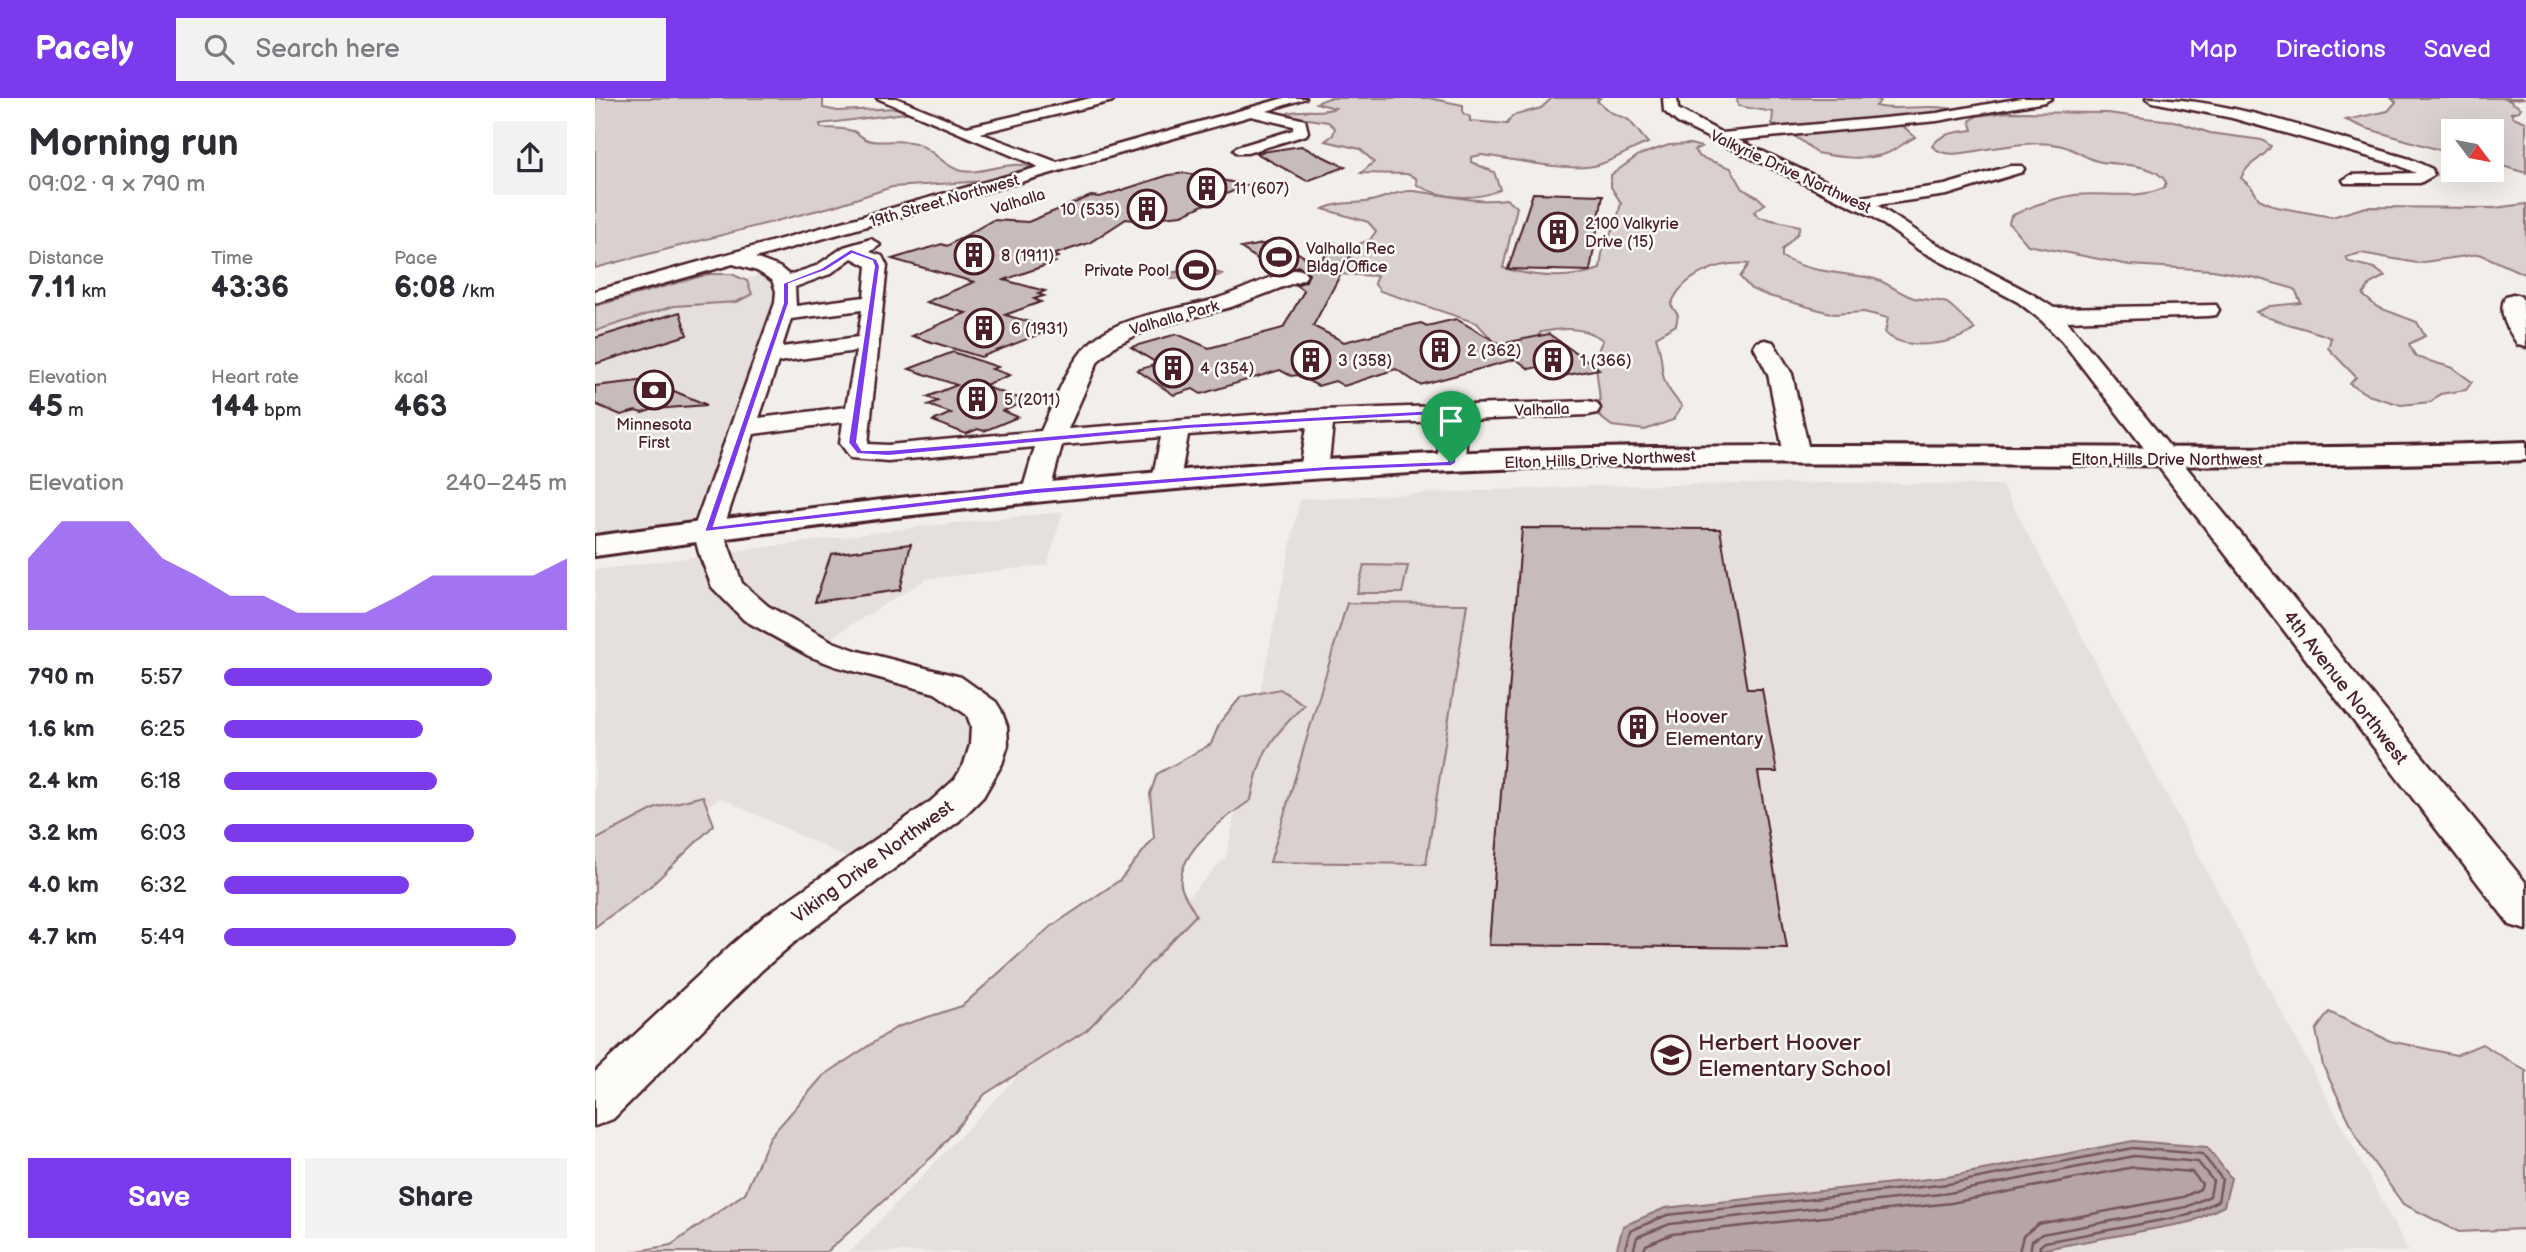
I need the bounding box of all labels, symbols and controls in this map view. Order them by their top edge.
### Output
search box [176,18,666,81]
text: Pacely [35,29,134,69]
icon: search [200,30,238,68]
text: Search here [256,34,400,65]
text: Map [2189,35,2237,64]
text: Directions [2275,35,2386,64]
text: Saved [2424,35,2491,64]
north arrow [2441,119,2504,182]
map controls [2441,119,2504,182]
text: Morning run [28,121,239,166]
button: share [493,121,567,195]
street label: Valkyrie Drive Northwest [1707,127,1874,218]
building icon: 11 (607) [1186,167,1228,209]
text: 09:02 · 9 × 790 m [28,170,205,198]
street label: 19th Street Northwest [867,171,1022,232]
place label: 11 (607) [1234,180,1290,199]
street label: Valhalla [989,185,1048,220]
building icon: 10 (535) [1126,188,1168,230]
place label: 10 (535) [1060,201,1120,220]
building icon: 2100 Valkyrie Drive (15) [1537,211,1579,253]
place label: 2100 Valkyrie Drive (15) [1585,215,1679,252]
building icon: 8 (1911) [953,234,995,276]
sports icon: Valhalla Rec Bldg/Office [1258,236,1300,278]
place label: Valhalla Rec Bldg/Office [1306,240,1395,277]
text: Distance [28,247,104,270]
text: Time [211,247,253,270]
text: Pace [394,247,437,270]
place label: 8 (1911) [1001,247,1054,266]
sports icon: Private Pool [1175,249,1217,291]
place label: Private Pool [1084,262,1169,281]
text: 7.11 [28,270,76,306]
text: 43:36 [211,270,289,306]
text: 6:08 [394,270,456,306]
text: km [76,280,107,303]
text: /km [456,280,495,303]
street label: Valhalla Park [1128,297,1221,340]
building icon: 6 (1931) [963,307,1005,349]
place label: 6 (1931) [1011,320,1068,339]
building icon: 2 (362) [1419,329,1461,371]
building icon: 3 (358) [1290,339,1332,381]
building icon: 1 (366) [1532,339,1574,381]
place label: 2 (362) [1467,342,1522,361]
building icon: 4 (354) [1152,347,1194,389]
place label: 3 (358) [1338,352,1392,371]
place label: 1 (366) [1580,352,1632,371]
place label: 4 (354) [1200,360,1255,379]
text: Elevation [28,366,107,389]
text: Heart rate [211,366,299,389]
text: kcal [394,366,428,389]
bank icon: Minnesota First [633,369,675,411]
building icon: 5 (2011) [956,378,998,420]
text: 45 [28,389,63,425]
text: 144 [211,389,259,425]
text: 463 [394,389,447,425]
place label: 5 (2011) [1004,391,1060,410]
pin [1421,391,1481,463]
text: m [63,399,84,422]
text: bpm [259,399,302,422]
street label: Valhalla [1514,400,1570,421]
icon: arrive [1432,402,1470,440]
place label: Minnesota First [616,416,692,453]
street label: Elton Hills Drive Northwest [1504,448,1696,473]
street label: Elton Hills Drive Northwest [2071,451,2263,470]
text: Elevation [28,469,124,497]
text: 240–245 m [445,469,567,497]
street label: 4th Avenue Northwest [2277,606,2412,770]
text: 790 m [28,663,94,691]
text: 5:57 [140,663,182,691]
building icon: Hoover Elementary [1617,706,1659,748]
place label: Hoover Elementary [1665,706,1763,751]
text: 1.6 km [28,715,95,743]
text: 6:25 [140,715,185,743]
text: 2.4 km [28,767,98,795]
text: 6:18 [140,767,181,795]
street label: Viking Drive Northwest [788,796,958,929]
text: 3.2 km [28,819,98,847]
text: 6:03 [140,819,186,847]
text: 4.0 km [28,871,99,899]
text: 6:32 [140,871,186,899]
text: 4.7 km [28,923,97,951]
text: 5:49 [140,923,185,951]
place label: Herbert Hoover Elementary School [1698,1029,1891,1083]
school or university icon: Herbert Hoover Elementary School [1650,1034,1692,1076]
button: Save [28,1158,291,1238]
button: Share [305,1158,567,1238]

